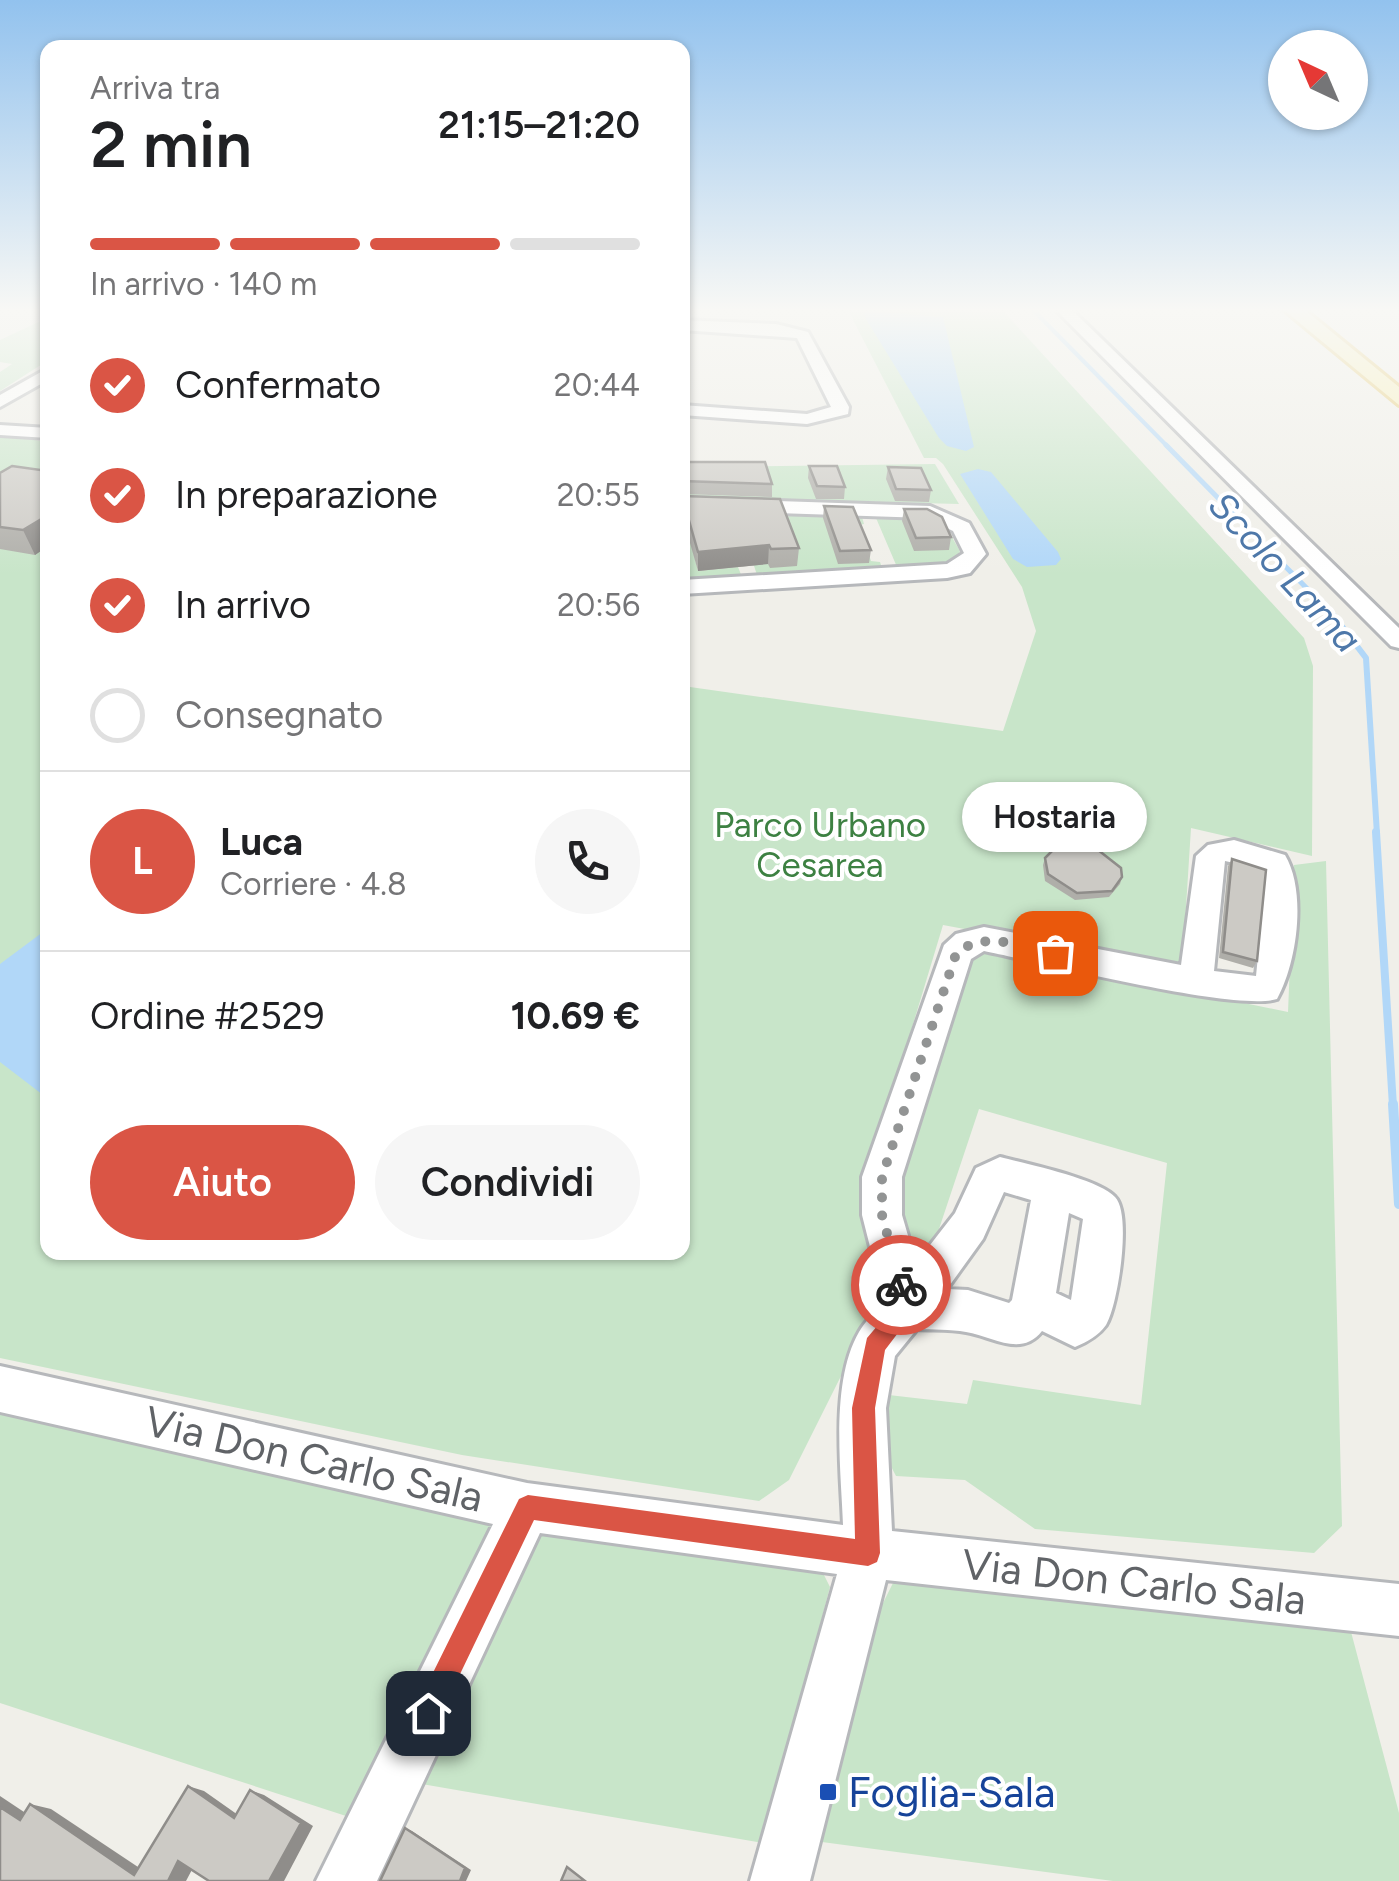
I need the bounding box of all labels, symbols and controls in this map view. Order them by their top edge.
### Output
north arrow [1268,30,1368,130]
map controls [1268,30,1368,130]
text: Arriva tra [90,69,220,107]
text: 21:15–21:20 [438,102,640,148]
text: 2 min [90,105,252,183]
text: In arrivo · 140 m [90,265,317,303]
icon: check [90,358,145,413]
text: Confermato [175,362,381,408]
text: 20:44 [554,366,640,404]
icon: check [90,468,145,523]
text: In preparazione [175,472,437,518]
text: 20:55 [557,476,640,514]
water label: Scolo Lama [1199,482,1371,662]
icon: check [90,578,145,633]
text: In arrivo [175,582,311,628]
text: 20:56 [557,586,640,624]
text: Consegnato [175,692,383,738]
callout: Hostaria [962,783,1148,853]
text: Hostaria [993,798,1116,836]
park label: Parco Urbano Cesarea [714,804,926,886]
button: phone [535,809,640,914]
text: Luca [220,819,303,865]
text: L [132,838,153,884]
text: Corriere · 4.8 [220,865,407,903]
pin [1013,911,1098,996]
icon: bag [1028,926,1083,981]
text: Ordine #2529 [90,993,325,1039]
text: 10.69 € [510,993,640,1039]
button: Aiuto [90,1125,355,1240]
button: Condividi [375,1125,640,1240]
courier [851,1235,951,1335]
icon: bike [874,1258,929,1313]
street label: Via Don Carlo Sala [140,1395,488,1523]
street label: Via Don Carlo Sala [960,1539,1308,1625]
pin [386,1671,471,1756]
icon: home [401,1686,456,1741]
place label: Foglia-Sala [848,1767,1055,1818]
marker: Foglia-Sala [817,1781,839,1803]

